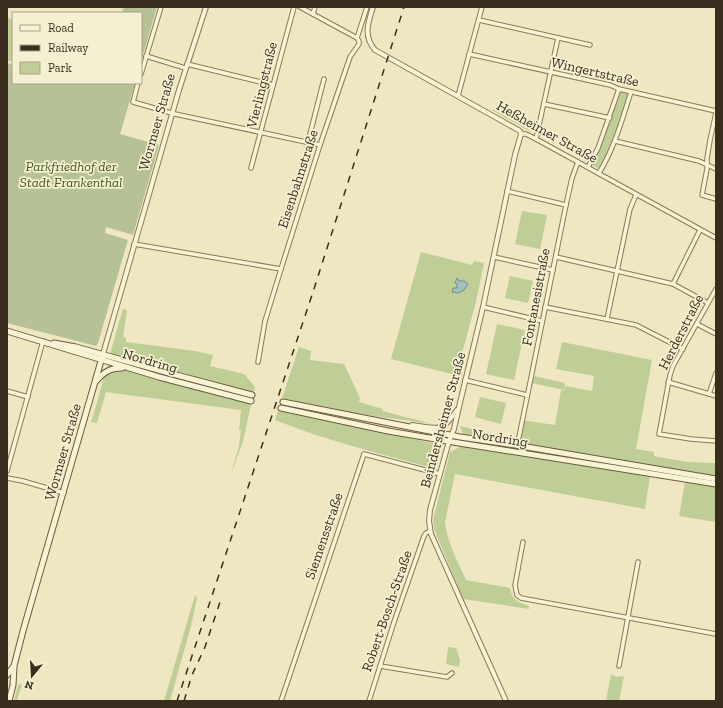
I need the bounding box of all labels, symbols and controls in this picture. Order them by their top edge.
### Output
legend [12,12,142,84]
text: Road [48,21,74,35]
street label: Vierlingstraße [243,40,281,131]
text: Railway [48,41,89,55]
street label: Wingertstraße [549,54,641,90]
text: Park [48,61,73,75]
street label: Wormser Straße [135,71,179,172]
street label: Heßheimer Straße [494,97,601,167]
street label: Eisenbahnstraße [274,127,322,230]
park label: Parkfriedhof der Stadt Frankenthal [20,158,122,191]
street label: Fontanesistraße [518,246,554,347]
street label: Herderstraße [655,291,707,373]
street label: Nordring [121,345,180,377]
street label: Beindersheimer Straße [417,350,469,490]
street label: Wormser Straße [41,401,85,502]
street label: Nordring [471,425,529,451]
street label: Siemensstraße [301,490,347,582]
street label: Robert-Bosch-Straße [358,548,416,674]
north arrow [12,656,52,696]
text: N [22,677,35,693]

